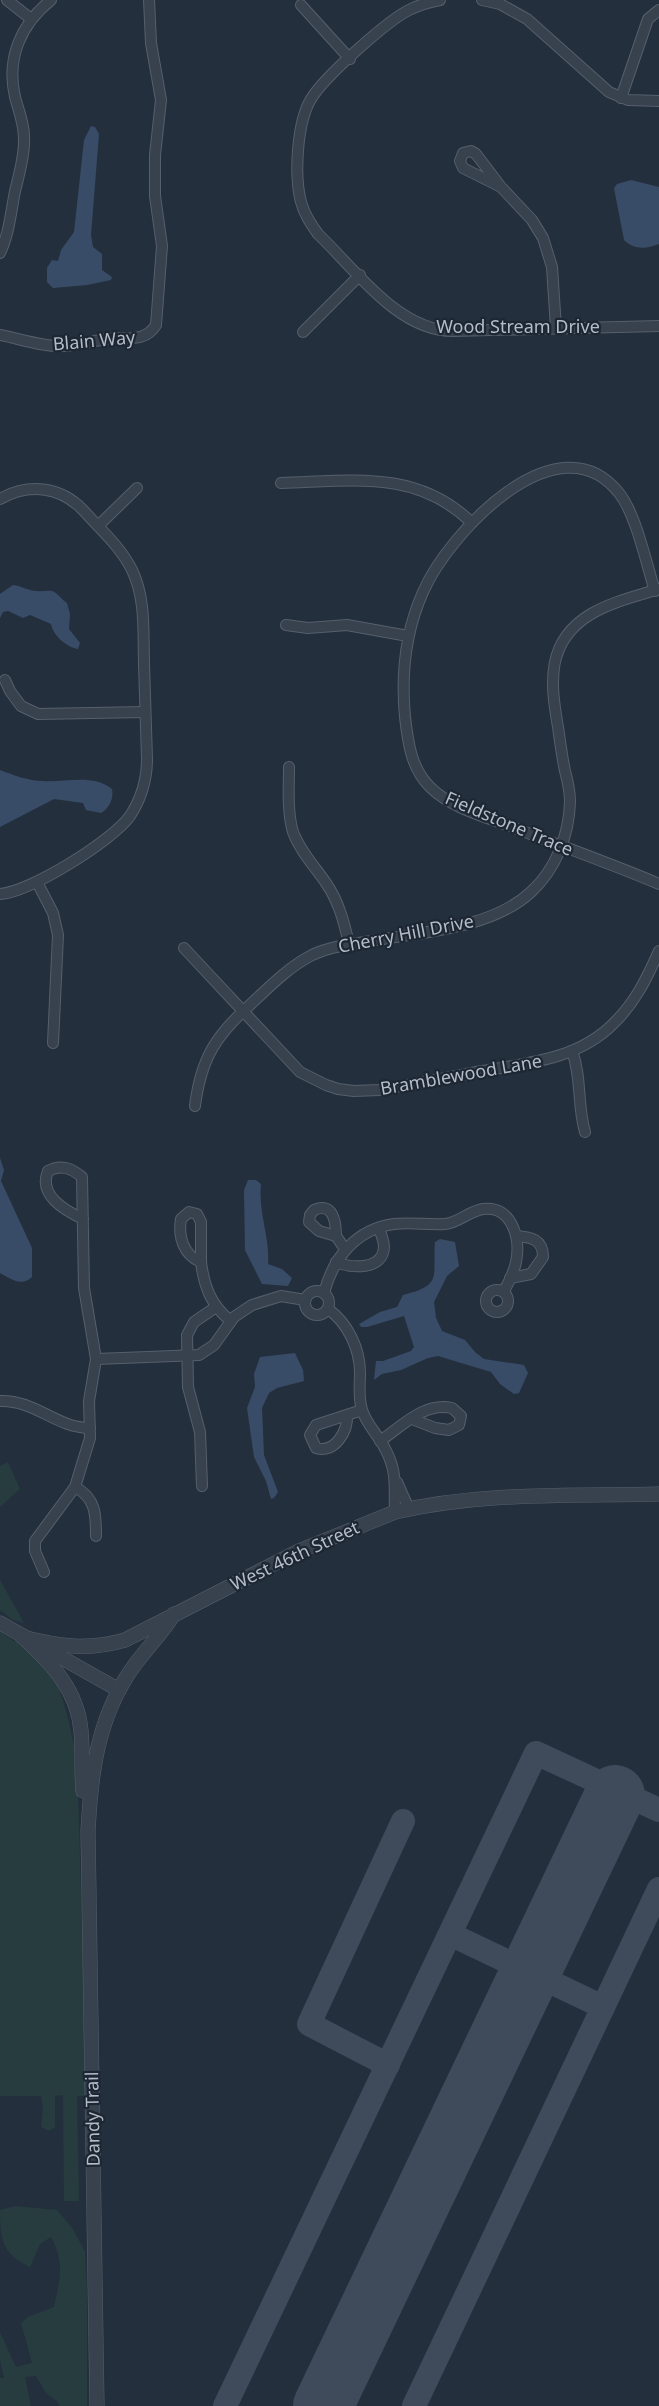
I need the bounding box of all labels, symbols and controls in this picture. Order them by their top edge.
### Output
street label: Wood Stream Drive [436,314,600,338]
street label: Blain Way [52,324,137,356]
street label: Fieldstone Trace [442,785,577,861]
street label: Cherry Hill Drive [336,908,476,958]
street label: Bramblewood Lane [378,1048,544,1100]
street label: West 46th Street [226,1515,363,1595]
street label: Dandy Trail [79,2071,105,2167]

